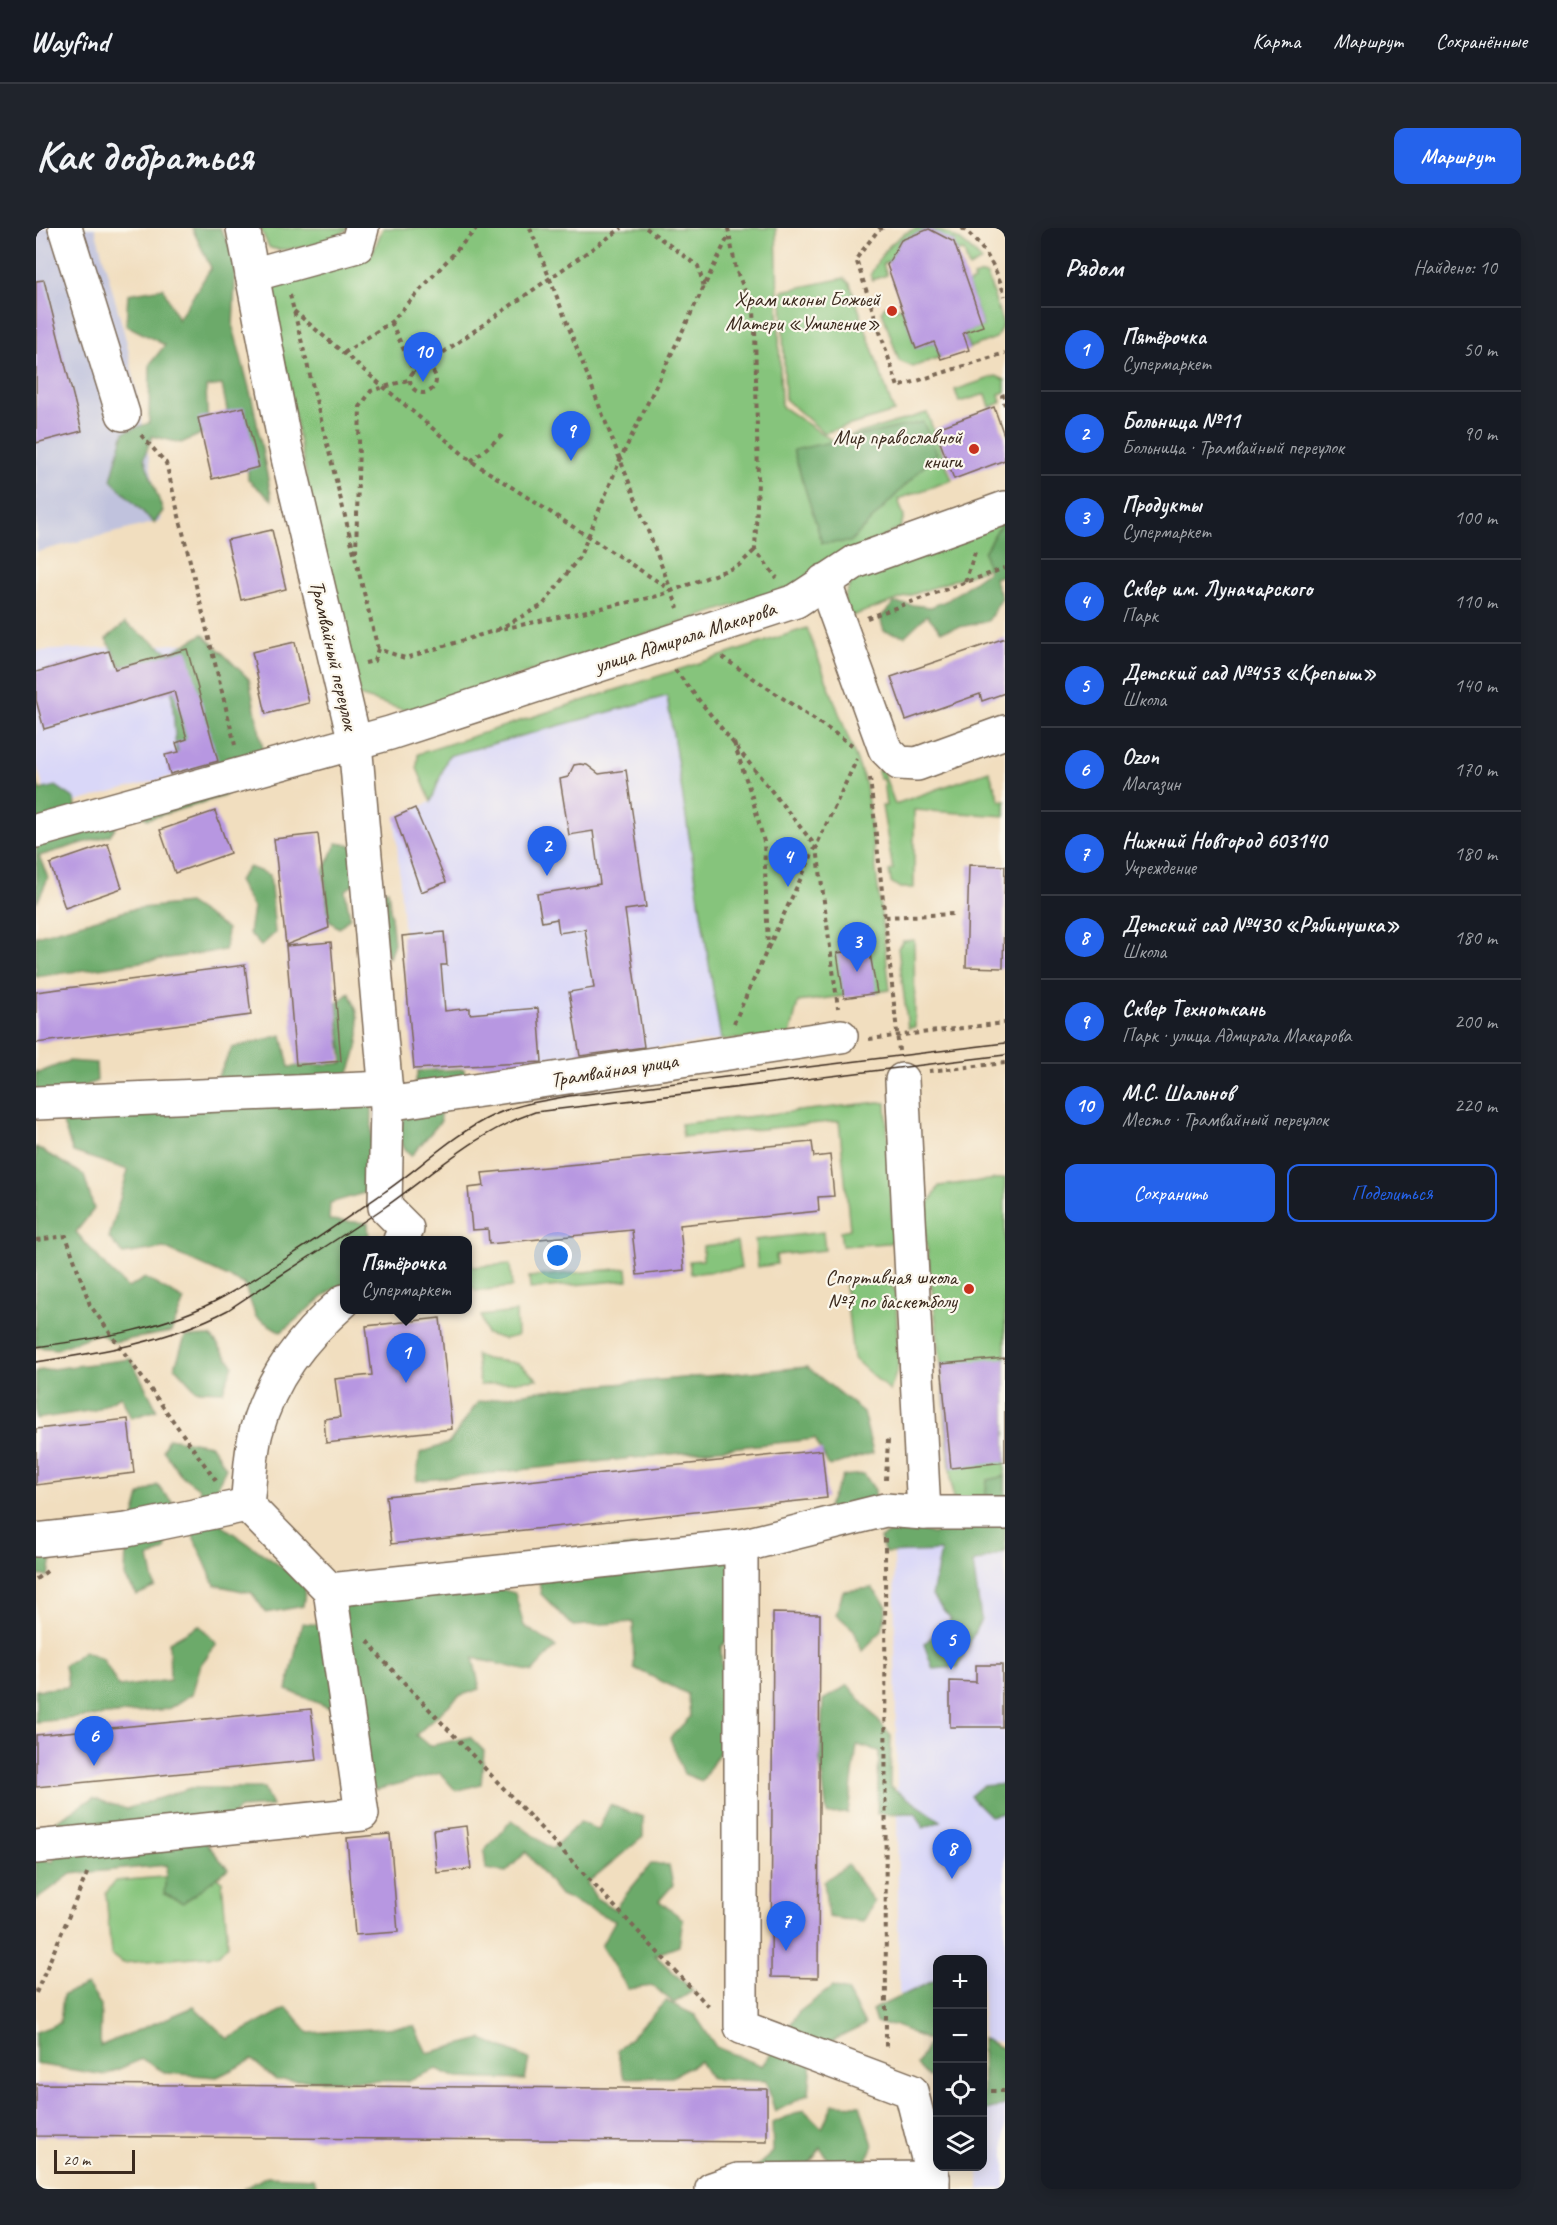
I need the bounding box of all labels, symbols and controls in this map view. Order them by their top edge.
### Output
text: Wayfind [30,24,109,59]
text: Карта [1252,28,1301,54]
text: Маршрут [1334,28,1403,54]
text: Сохранённые [1436,28,1527,54]
button: Маршрут [1394,128,1521,184]
text: Как добраться [36,130,253,183]
text: Рядом [1065,251,1123,284]
text: Найдено: 10 [1413,255,1497,280]
place label: Храм иконы Божьей Матери «Умиление» [725,286,881,336]
marker: Храм иконы Божьей Матери «Умиление» [885,304,899,318]
text: Пятёрочка [1122,323,1206,351]
pin: 10 [404,332,442,382]
text: 1 [1080,337,1089,362]
text: 50 m [1463,337,1497,362]
text: Супермаркет [1122,351,1211,376]
text: Больница №11 [1122,407,1240,435]
pin: 9 [552,412,590,461]
text: 2 [1080,421,1089,446]
text: 90 m [1463,421,1497,446]
place label: Мир православной книги [833,424,964,474]
text: Больница · Трамвайный переулок [1122,435,1344,460]
marker: Мир православной книги [967,442,981,456]
text: Продукты [1122,491,1201,519]
text: 3 [1080,505,1089,530]
text: 100 m [1454,505,1497,530]
text: Супермаркет [1122,519,1211,544]
text: Сквер им. Луначарского [1122,575,1312,603]
street label: Трамвайный переулок [304,578,364,734]
text: 4 [1080,589,1089,614]
text: 110 m [1454,589,1497,614]
street label: улица Адмирала Макарова [589,595,781,679]
text: Парк [1122,603,1158,628]
text: Детский сад №453 «Крепыш» [1122,659,1376,687]
text: 5 [1080,673,1089,698]
text: 140 m [1454,673,1497,698]
text: Школа [1122,687,1166,712]
text: Ozon [1122,743,1159,771]
text: 6 [1080,757,1089,782]
text: 170 m [1454,757,1497,782]
text: Магазин [1122,771,1180,796]
pin: 2 [528,826,566,876]
text: Нижний Новгород 603140 [1122,827,1326,855]
pin: 4 [768,838,807,887]
text: 7 [1080,841,1089,866]
text: 180 m [1454,841,1497,866]
text: Учреждение [1122,855,1196,880]
text: Детский сад №430 «Рябинушка» [1122,911,1400,939]
pin: 3 [838,922,876,972]
text: 8 [1080,925,1089,950]
text: 180 m [1454,925,1497,950]
text: Школа [1122,939,1166,964]
text: Сквер Техноткань [1122,995,1264,1023]
text: 9 [1080,1009,1089,1034]
text: 200 m [1454,1009,1497,1034]
text: Парк · улица Адмирала Макарова [1122,1023,1351,1048]
street label: Трамвайная улица [549,1047,681,1093]
text: М.С. Шальнов [1122,1079,1234,1107]
text: 10 [1076,1093,1094,1118]
text: 220 m [1454,1093,1497,1118]
text: Место · Трамвайный переулок [1122,1107,1328,1132]
button: Сохранить [1065,1164,1275,1222]
button: Поделиться [1287,1164,1497,1222]
popup [340,1236,472,1314]
your location [543,1241,572,1270]
text: Пятёрочка [361,1249,446,1277]
place label: Спортивная школа №7 по баскетболу [825,1264,959,1314]
text: Супермаркет [361,1277,451,1302]
marker: Спортивная школа №7 по баскетболу [962,1282,976,1296]
pin: 1 [386,1334,425,1383]
pin: 5 [932,1620,970,1670]
pin: 6 [74,1716,114,1766]
pin: 8 [932,1830,972,1879]
pin: 7 [766,1902,806,1951]
map controls [933,1955,987,2171]
button: + [933,1955,987,2009]
button: − [933,2009,987,2063]
button: locate [933,2063,987,2117]
button: layers [933,2117,987,2171]
scale bar [54,2147,135,2174]
text: 20 m [63,2150,90,2170]

